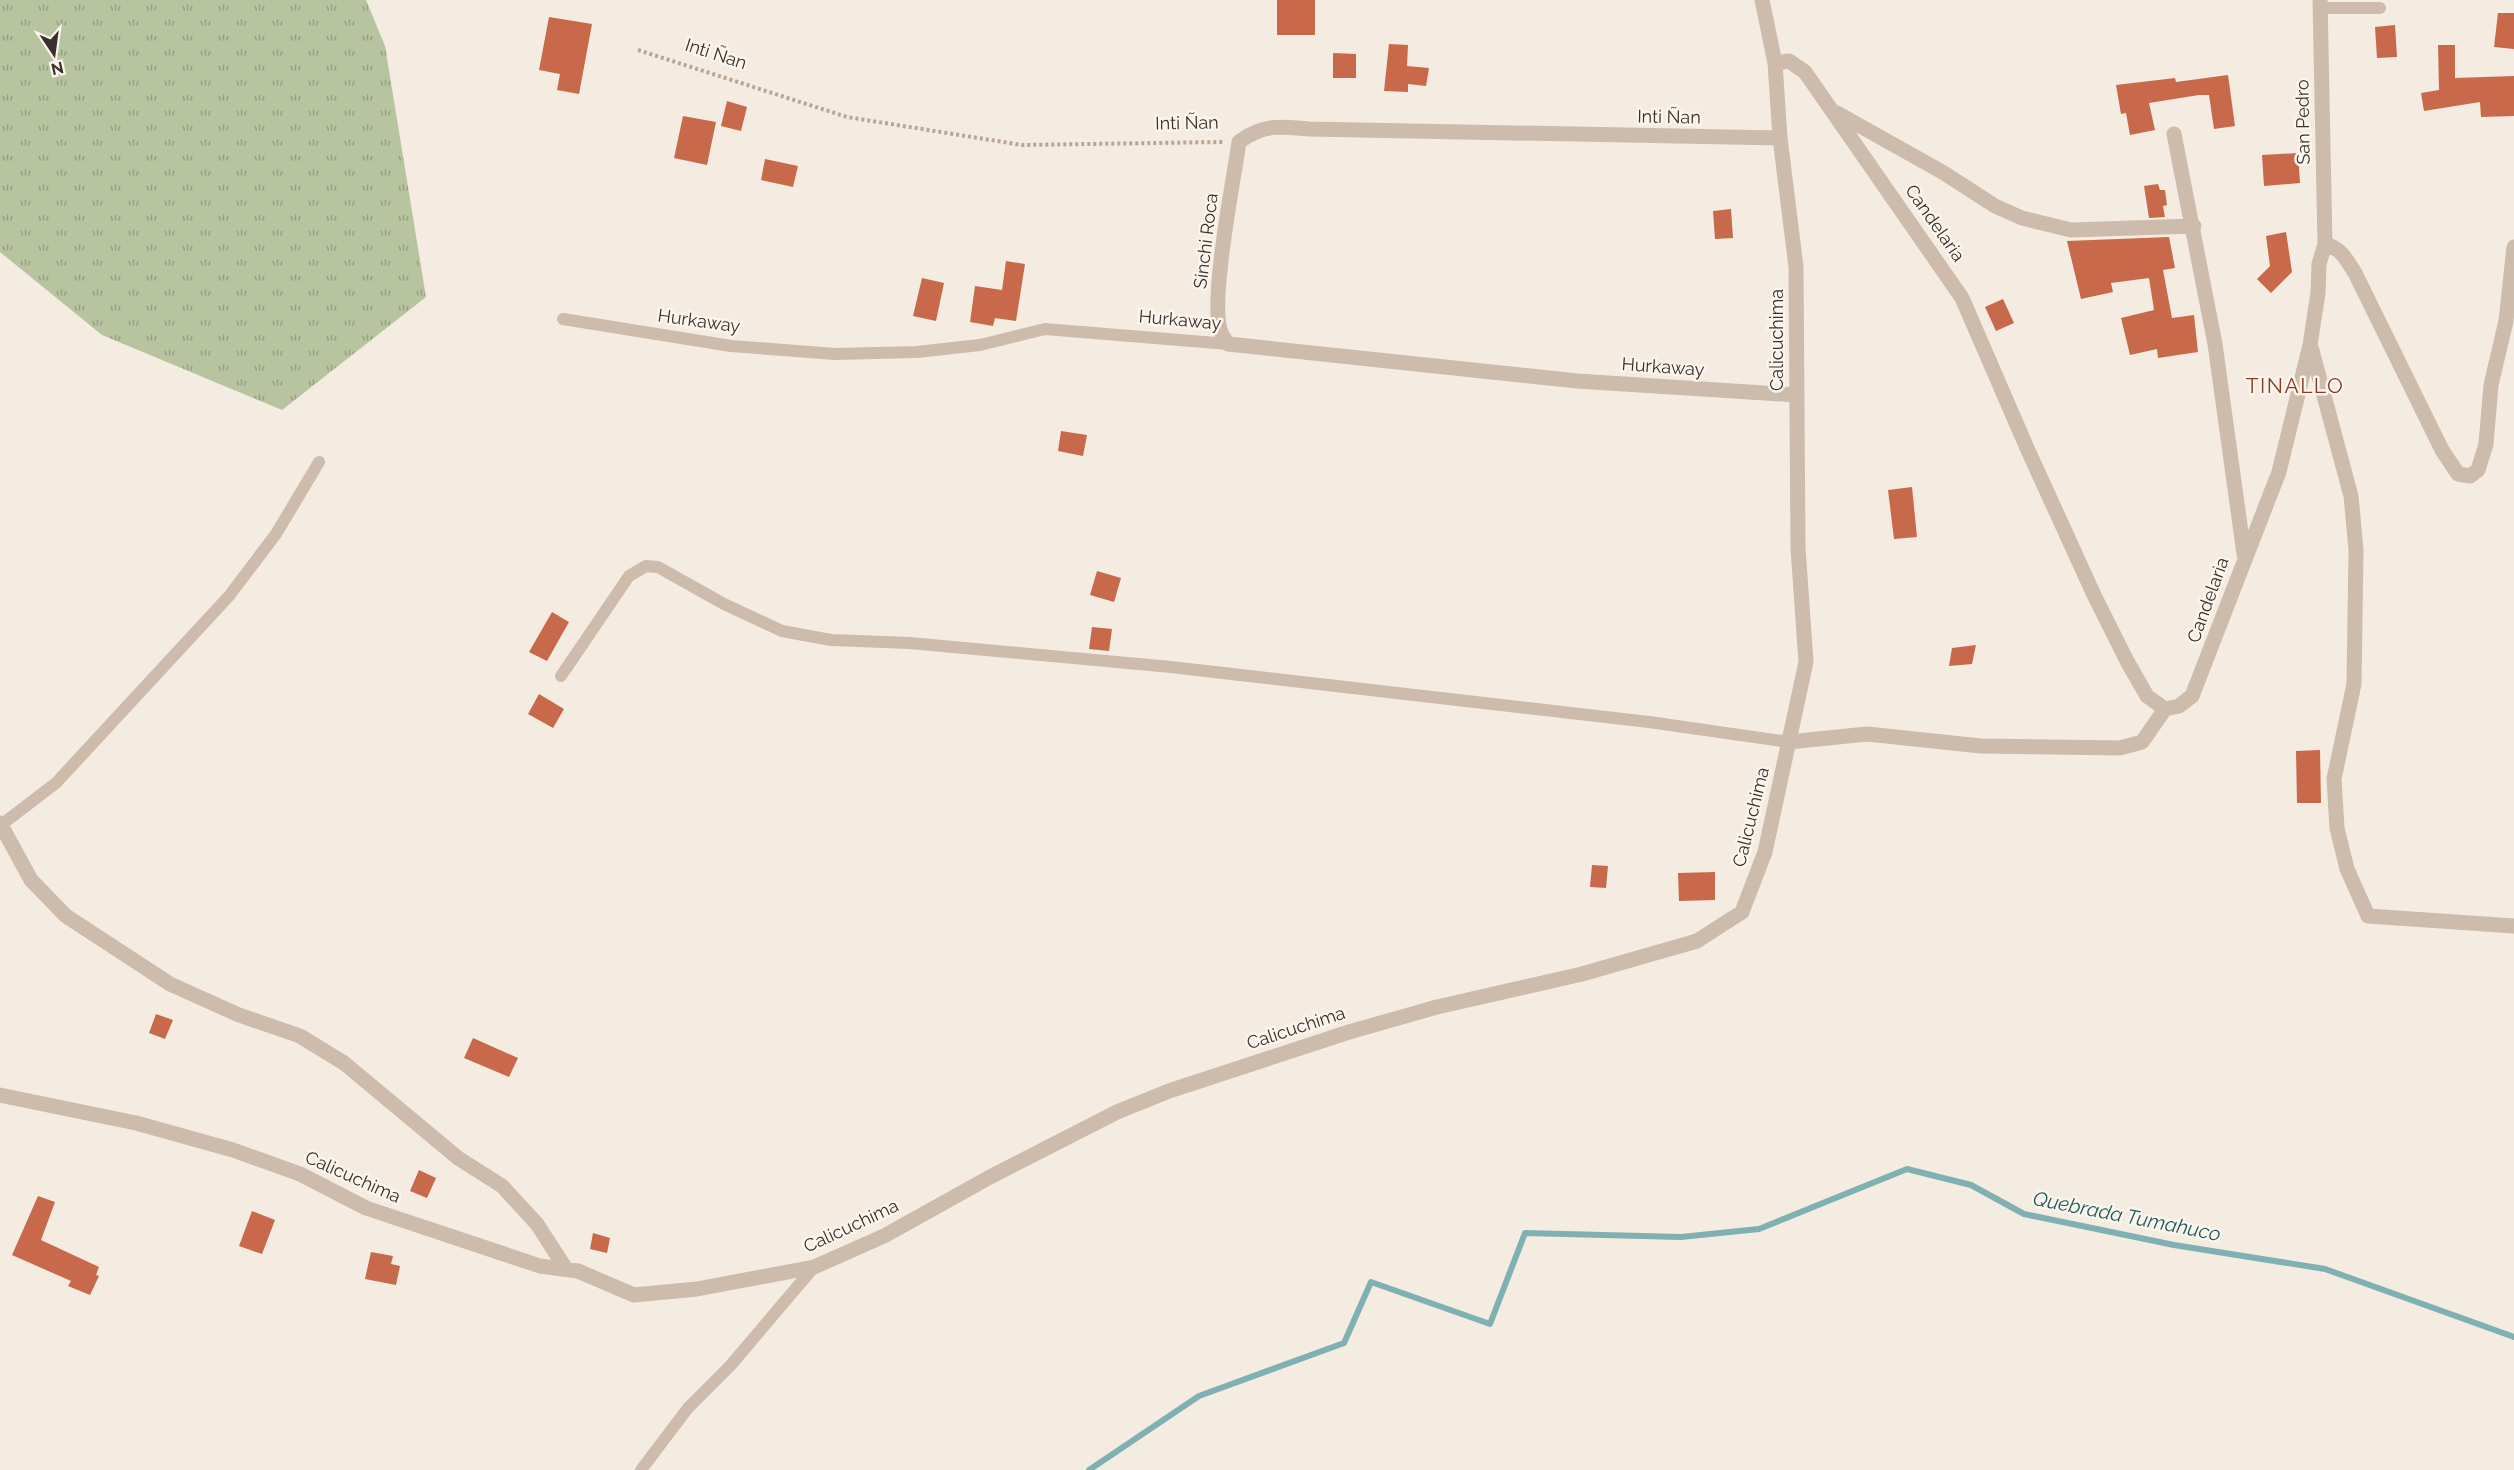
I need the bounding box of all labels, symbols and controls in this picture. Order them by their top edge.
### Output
north arrow [24,24,84,84]
street label: Inti Ñan [683,34,750,73]
text: N [49,57,65,79]
street label: San Pedro [2291,79,2314,165]
street label: Inti Ñan [1637,105,1701,128]
street label: Inti Ñan [1155,111,1219,134]
street label: Candelaria [1901,180,1970,265]
street label: Sinchi Roca [1189,192,1222,290]
street label: Calicuchima [1766,289,1787,391]
street label: Hurkaway [657,304,742,337]
street label: Hurkaway [1138,305,1223,334]
street label: Hurkaway [1621,353,1705,380]
district label: TINALLO [2246,373,2344,398]
street label: Candelaria [2182,554,2233,645]
street label: Calicuchima [1728,765,1773,869]
street label: Calicuchima [1244,1002,1348,1053]
street label: Calicuchima [302,1146,404,1207]
water label: Quebrada Tumahuco [2031,1186,2223,1246]
street label: Calicuchima [800,1194,902,1257]

